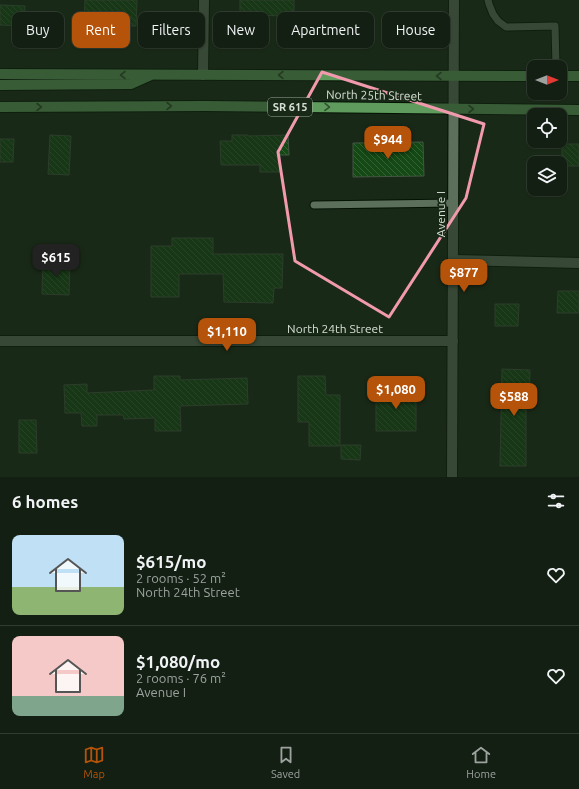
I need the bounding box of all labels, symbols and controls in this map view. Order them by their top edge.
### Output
chip: Buy [12,12,64,48]
chip: Rent [72,12,130,48]
chip: Filters [138,12,205,48]
chip: New [213,12,269,48]
chip: Apartment [277,12,374,48]
chip: House [382,12,450,48]
north arrow [527,60,567,100]
map controls [527,60,567,196]
one-way arrow [120,71,126,79]
one-way arrow [278,71,284,79]
one-way arrow [436,72,442,80]
street label: North 25th Street [326,88,422,102]
road number: SR 615 [268,98,312,116]
one-way arrow [166,102,172,110]
one-way arrow [36,103,42,111]
one-way arrow [324,103,330,111]
one-way arrow [468,105,474,113]
button: locate [527,108,567,148]
pin: $944 [364,126,412,160]
text: $944 [373,132,403,146]
button: layers [527,156,567,196]
street label: Avenue I [434,191,447,237]
pin: $615 [32,244,80,278]
text: $615 [41,250,71,264]
pin: $877 [440,259,488,293]
text: $877 [449,265,479,279]
pin: $1,110 [194,318,260,352]
street label: North 24th Street [287,322,383,335]
text: $1,110 [207,324,247,338]
pin: $1,080 [363,376,429,410]
text: $1,080 [376,382,416,396]
pin: $588 [490,383,538,417]
text: $588 [499,389,529,403]
icon: filters [545,490,567,512]
text: 6 homes [12,492,78,511]
icon: home [44,551,92,599]
text: $615/mo [136,552,206,571]
icon: heart [545,564,567,586]
text: 2 rooms · 52 m² [136,571,226,585]
text: North 24th Street [136,585,240,599]
icon: home [44,652,92,700]
text: $1,080/mo [136,652,220,671]
icon: heart [545,665,567,687]
text: 2 rooms · 76 m² [136,671,226,685]
text: Avenue I [136,685,186,699]
tab: Map [83,744,105,780]
tab: Saved [271,744,300,780]
tab: Home [466,744,496,780]

